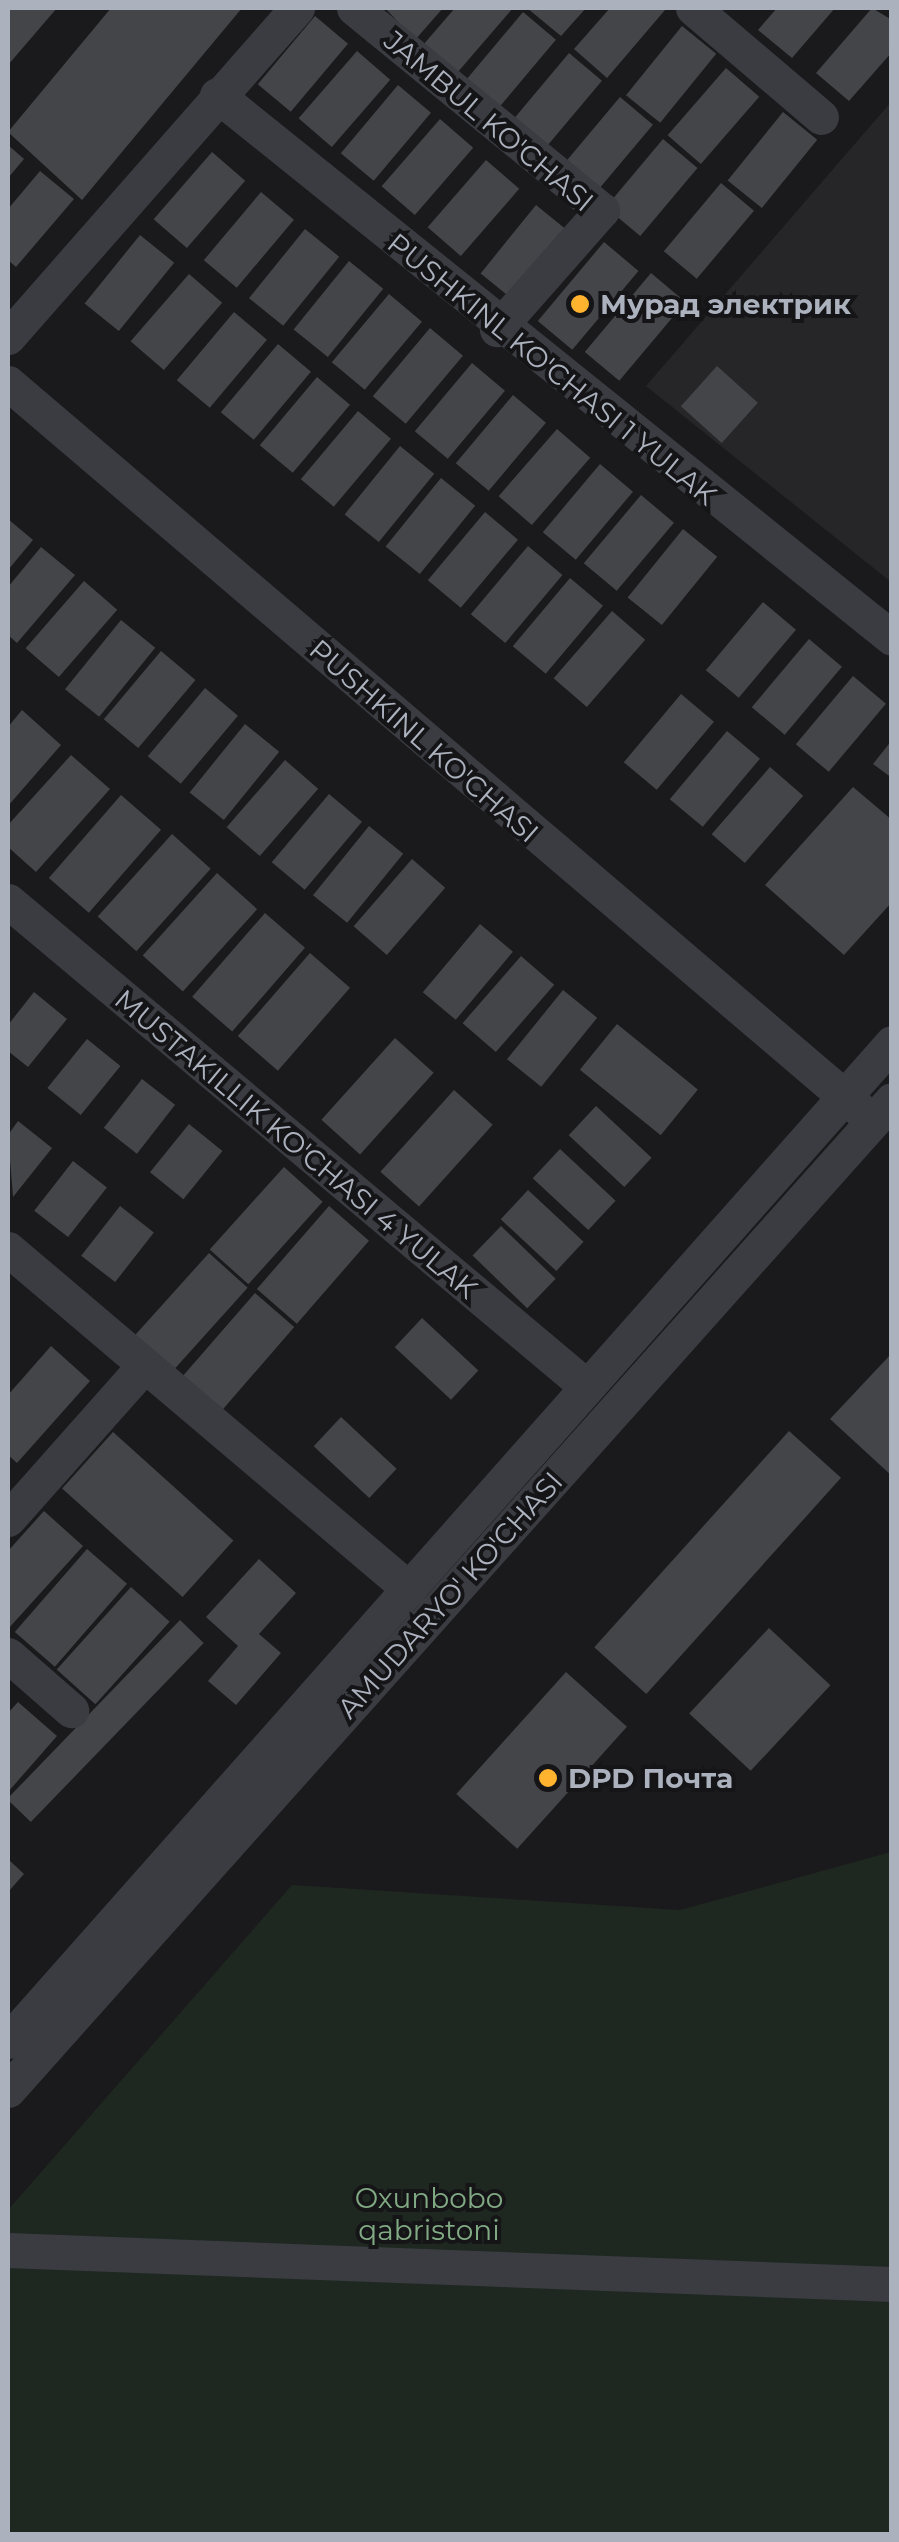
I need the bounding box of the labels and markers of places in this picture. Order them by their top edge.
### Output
place label: Мурад электрик [600,287,851,321]
marker: Мурад электрик [569,293,591,315]
place label: DPD Почта [568,1761,733,1795]
marker: DPD Почта [537,1767,559,1789]

